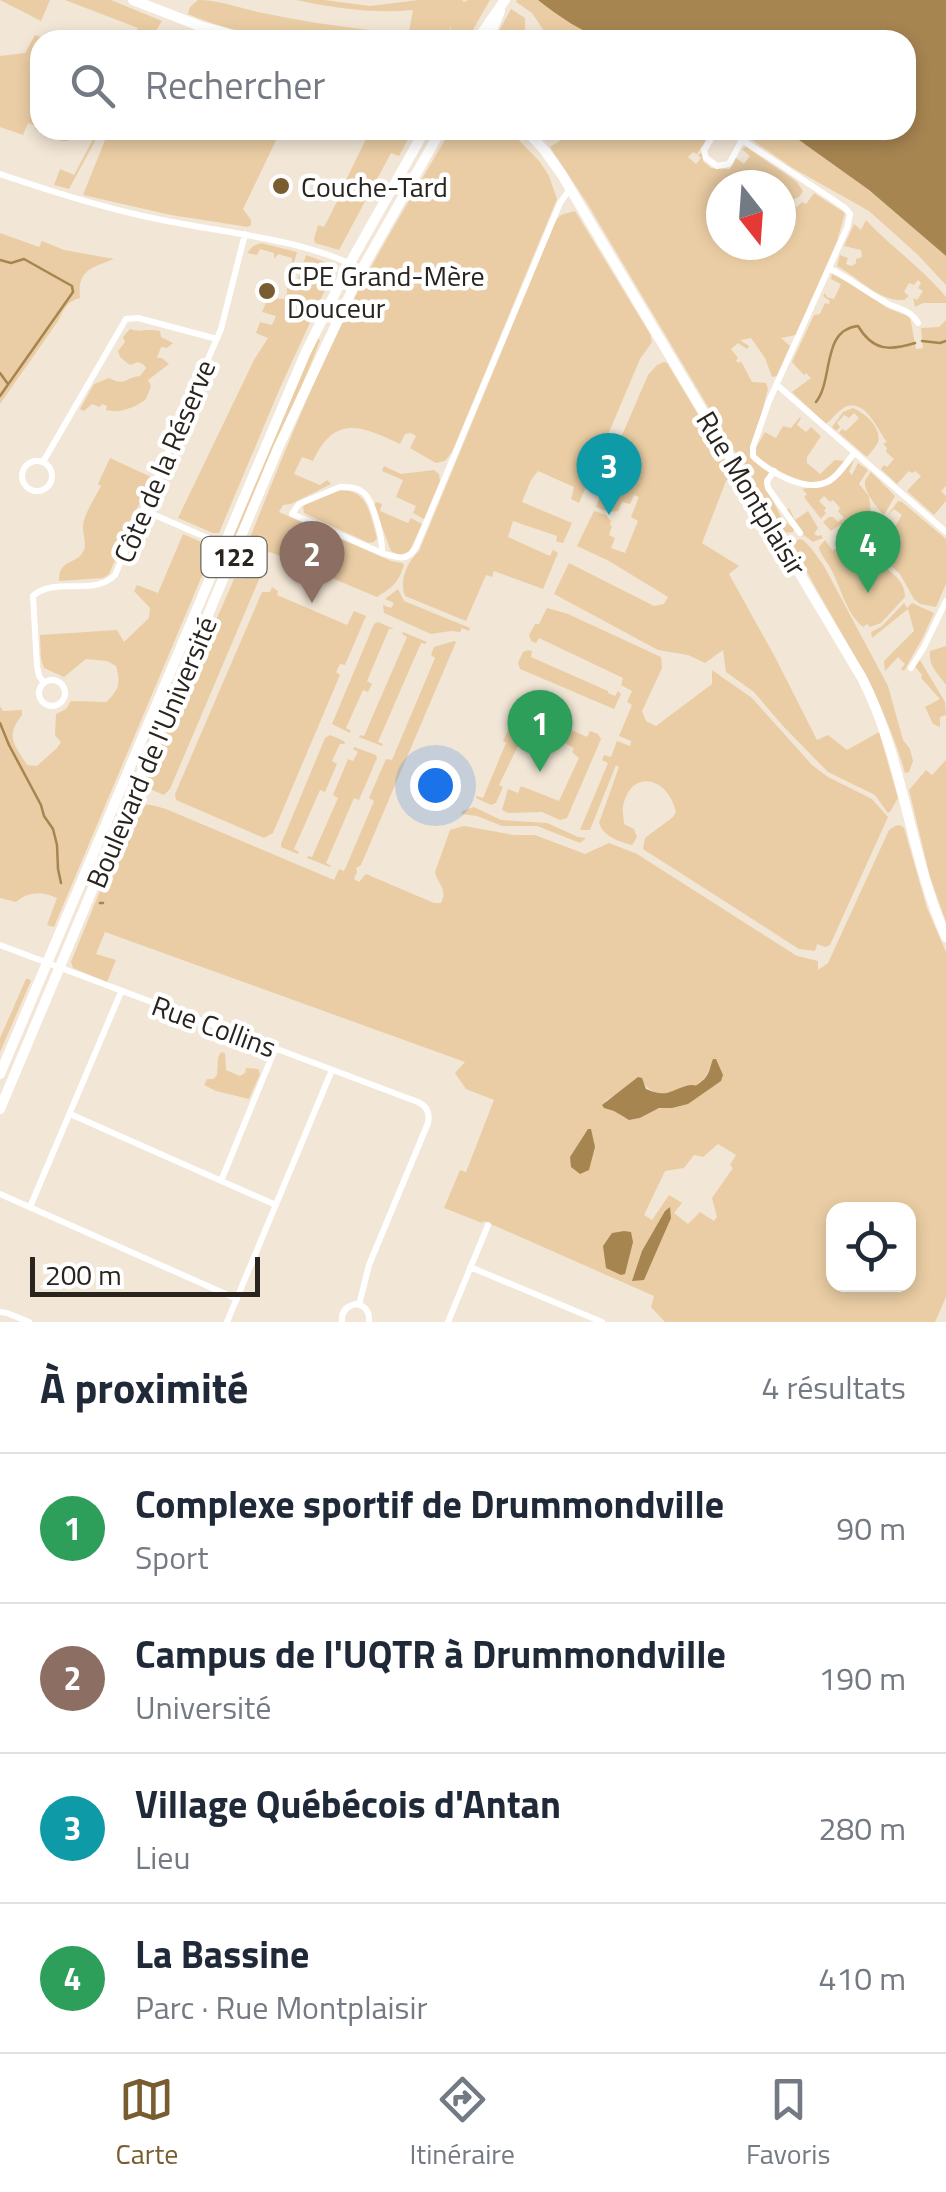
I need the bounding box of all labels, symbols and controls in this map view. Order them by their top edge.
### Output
search box [30,30,916,140]
text: Rechercher [145,56,326,114]
icon: search [65,58,120,113]
place label: Couche-Tard [301,165,448,208]
north arrow [706,170,796,260]
marker: Couche-Tard [270,175,292,197]
place label: CPE Grand-Mère Douceur [287,254,485,329]
marker: CPE Grand-Mère Douceur [256,280,278,302]
street label: Côte de la Réserve [102,353,226,569]
street label: Rue Montplaisir [686,402,818,584]
pin: 3 [576,432,642,515]
pin: 4 [836,510,900,593]
pin: 2 [280,520,344,603]
road number: 122 [202,537,266,577]
street label: Boulevard de l'Université [74,609,228,895]
pin: 1 [508,690,572,772]
your location [410,760,461,811]
street label: Rue Collins [146,984,282,1068]
map controls [826,1202,916,1292]
button: locate [826,1202,916,1292]
scale bar [30,1252,260,1296]
text: 200 m [45,1253,122,1296]
text: À proximité [40,1355,248,1419]
text: 4 résultats [761,1363,906,1411]
text: Complexe sportif de Drummondville [135,1475,724,1533]
text: 1 [64,1504,81,1552]
text: 90 m [836,1504,906,1552]
text: Sport [135,1533,208,1581]
text: Campus de l'UQTR à Drummondville [135,1625,726,1683]
text: 2 [64,1654,81,1702]
text: 190 m [818,1654,906,1702]
text: Université [135,1683,271,1731]
text: Village Québécois d'Antan [135,1775,561,1833]
text: 3 [64,1804,81,1852]
text: 280 m [818,1804,906,1852]
text: Lieu [135,1833,191,1881]
text: La Bassine [135,1925,309,1983]
text: 4 [64,1954,81,2002]
text: 410 m [818,1954,906,2002]
text: Parc · Rue Montplaisir [135,1983,428,2031]
tab: Carte [116,2072,178,2175]
tab: Itinéraire [409,2072,515,2175]
tab: Favoris [746,2072,830,2175]

